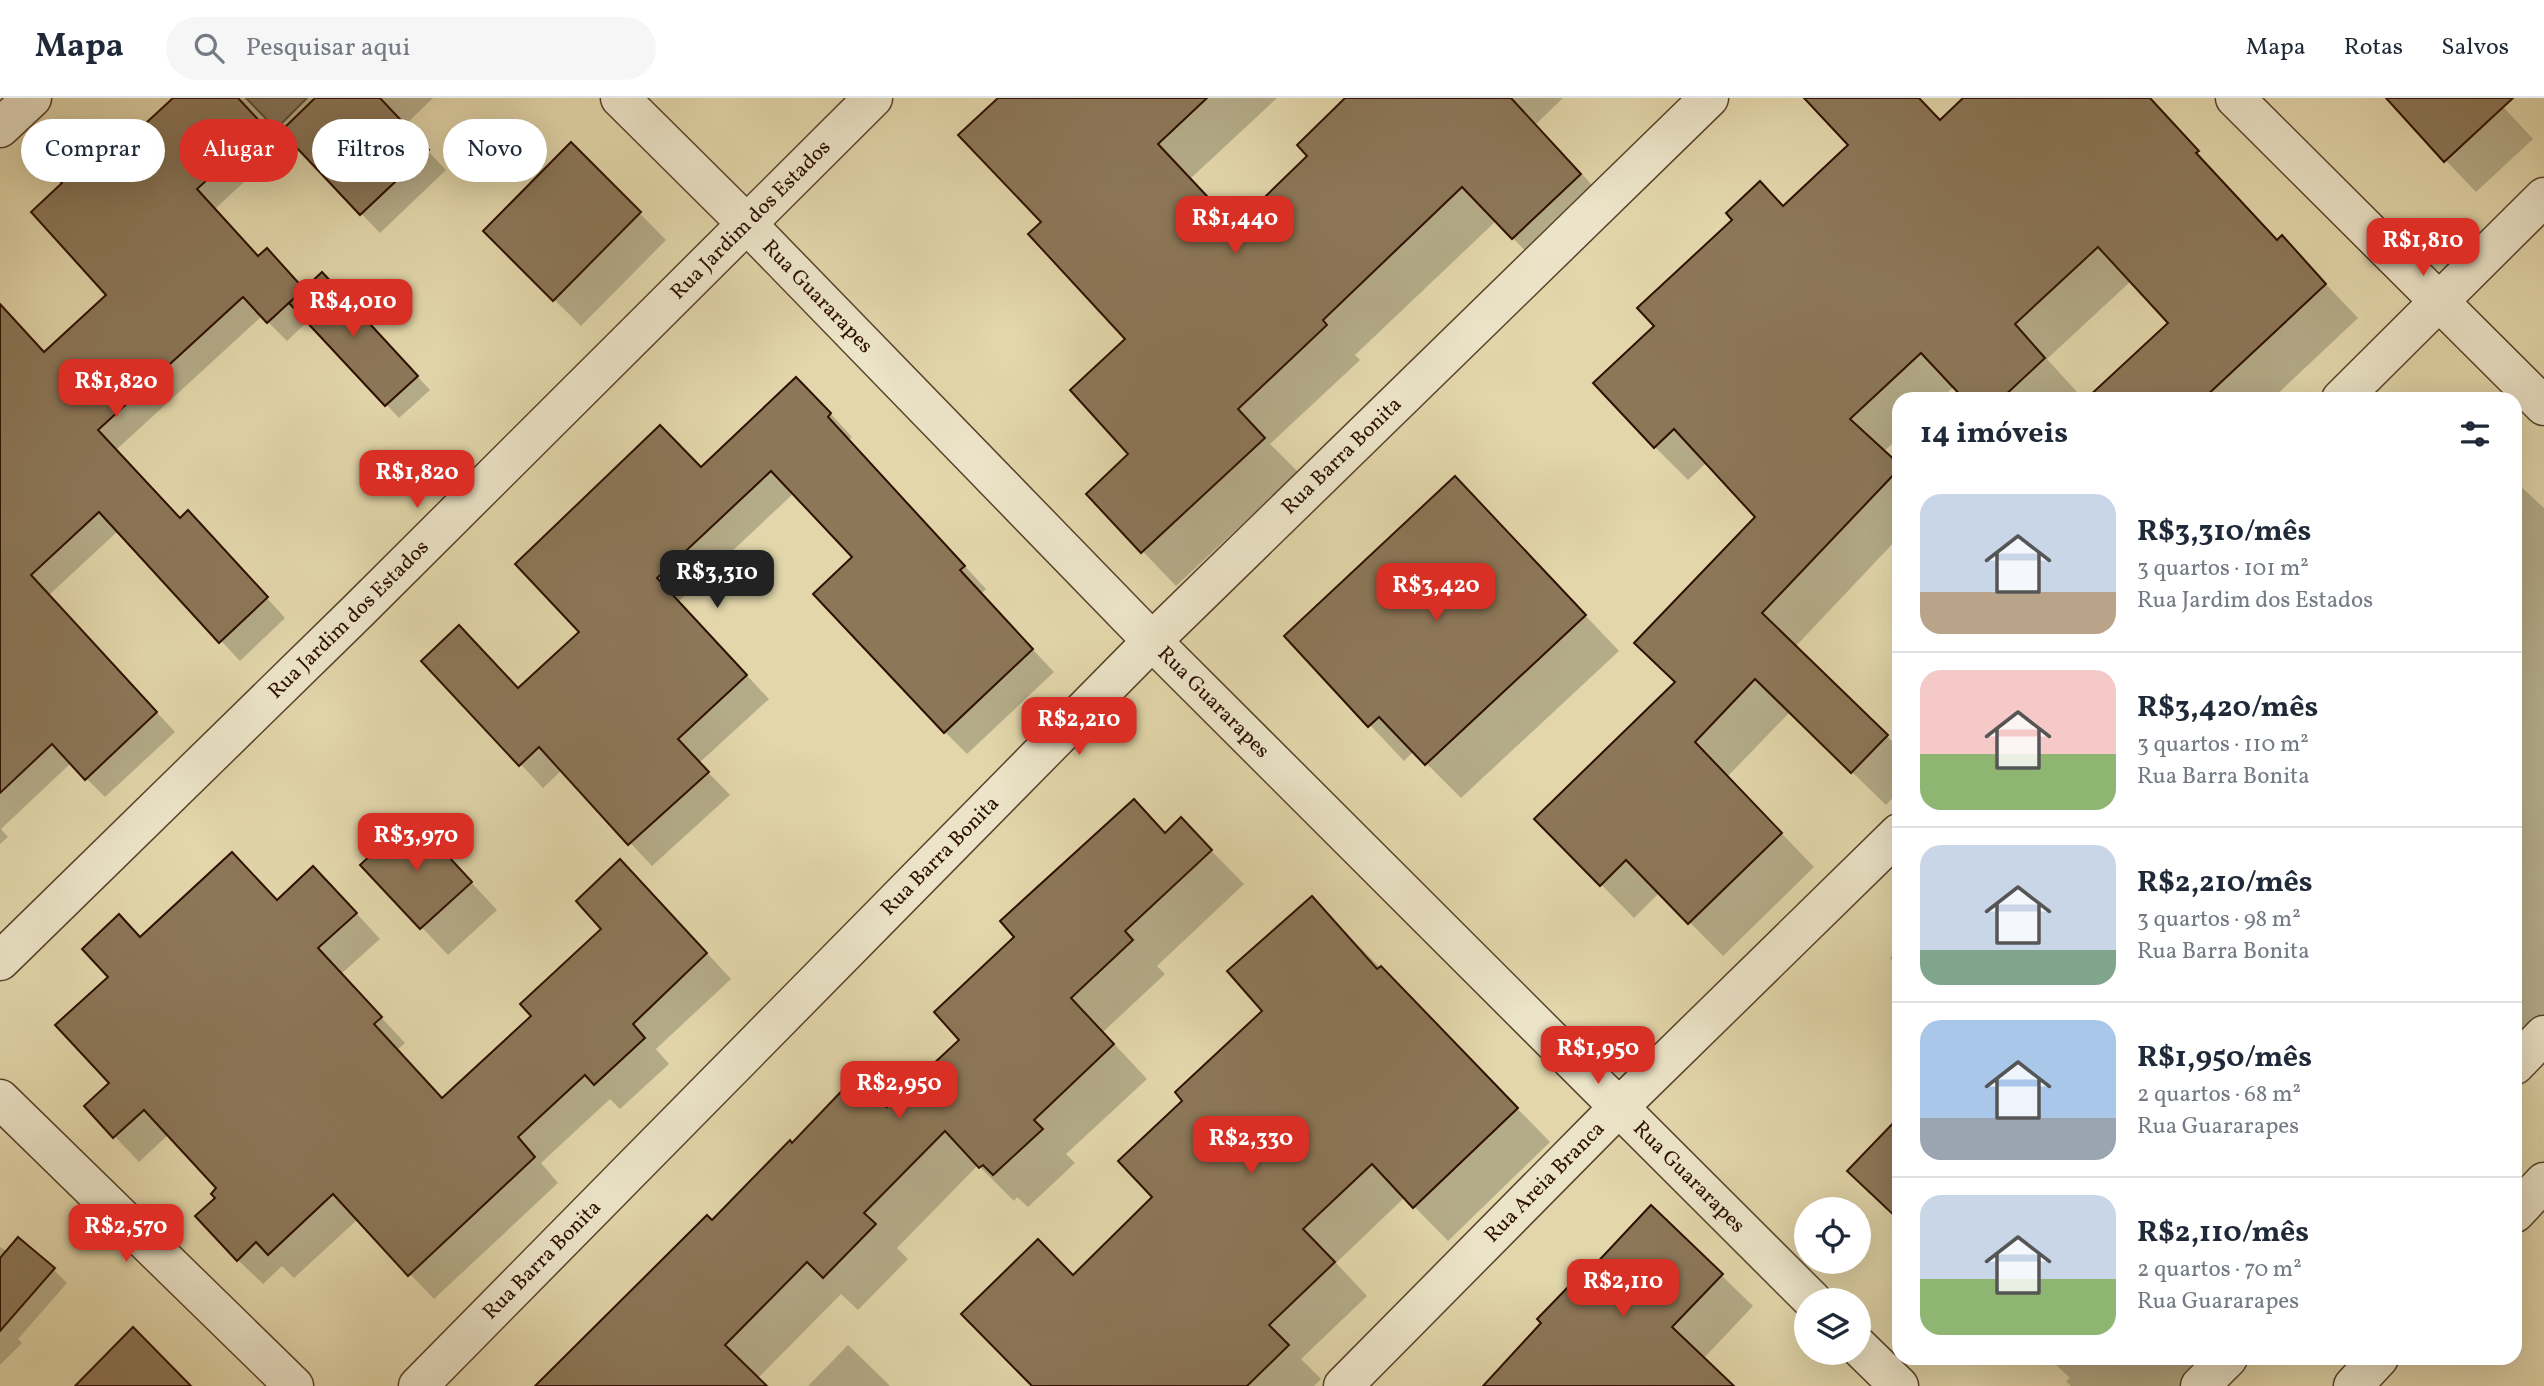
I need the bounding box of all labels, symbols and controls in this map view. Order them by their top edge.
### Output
search box [166,17,656,80]
text: Mapa [35,25,124,71]
icon: search [190,29,228,67]
text: Pesquisar aqui [246,30,410,66]
text: Mapa [2246,31,2306,65]
text: Rotas [2344,31,2403,65]
text: Salvos [2441,31,2509,65]
chip: Comprar [21,119,165,182]
chip: Alugar [179,119,298,182]
chip: Filtros [312,119,429,182]
chip: Novo [443,119,547,182]
street label: Rua Jardim dos Estados [664,133,837,306]
pin: R$1,440 [1170,197,1300,256]
text: R$1,440 [1192,203,1278,235]
pin: R$1,810 [2358,218,2488,278]
text: R$1,810 [2383,225,2463,257]
street label: Rua Guararapes [755,233,879,360]
pin: R$4,010 [288,280,418,339]
text: R$4,010 [309,286,397,318]
pin: R$1,820 [51,360,181,419]
text: R$1,820 [74,366,158,398]
street label: Rua Barra Bonita [1275,390,1408,521]
text: 14 imóveis [1920,413,2068,455]
icon: filters [2456,415,2494,453]
pin: R$1,820 [352,450,482,510]
text: R$1,820 [375,457,459,489]
text: R$3,310/mês [2137,511,2311,553]
icon: home [1976,522,2060,606]
street label: Rua Jardim dos Estados [262,533,436,706]
pin: R$3,310 [652,550,782,610]
text: 3 quartos · 101 m² [2137,553,2309,585]
text: R$3,310 [676,557,758,589]
pin: R$3,420 [1371,564,1501,623]
text: R$3,420 [1392,570,1480,602]
text: Rua Jardim dos Estados [2137,585,2373,617]
street label: Rua Guararapes [1151,640,1276,765]
text: R$3,420/mês [2137,687,2318,729]
pin: R$2,210 [1014,698,1144,757]
icon: home [1976,698,2060,782]
text: R$2,210 [1038,704,1120,736]
text: 3 quartos · 110 m² [2137,729,2309,761]
text: Rua Barra Bonita [2137,761,2310,793]
street label: Rua Barra Bonita [874,790,1006,922]
pin: R$3,970 [351,814,481,873]
text: R$3,970 [374,820,458,852]
text: R$2,210/mês [2137,862,2313,904]
icon: home [1976,873,2060,957]
text: 3 quartos · 98 m² [2137,904,2301,936]
text: Rua Barra Bonita [2137,936,2310,968]
pin: R$1,950 [1533,1026,1663,1086]
text: R$1,950 [1557,1033,1639,1065]
text: R$1,950/mês [2137,1037,2312,1079]
icon: home [1976,1048,2060,1132]
pin: R$2,950 [834,1062,964,1121]
text: R$2,950 [856,1068,942,1100]
text: 2 quartos · 68 m² [2137,1079,2301,1111]
text: Rua Guararapes [2137,1111,2299,1143]
street label: Rua Areia Branca [1478,1115,1611,1249]
street label: Rua Guararapes [1626,1115,1752,1240]
pin: R$2,330 [1186,1116,1316,1176]
text: R$2,330 [1209,1123,1293,1155]
street label: Rua Barra Bonita [477,1194,608,1326]
map controls [1794,1197,1871,1365]
button: locate [1794,1197,1871,1274]
pin: R$2,570 [61,1204,191,1264]
text: R$2,570 [85,1211,167,1243]
text: R$2,110/mês [2137,1212,2309,1254]
icon: home [1976,1223,2060,1307]
text: 2 quartos · 70 m² [2137,1254,2302,1286]
pin: R$2,110 [1558,1260,1688,1319]
text: R$2,110 [1583,1266,1663,1298]
text: Rua Guararapes [2137,1286,2299,1318]
button: layers [1794,1288,1871,1365]

